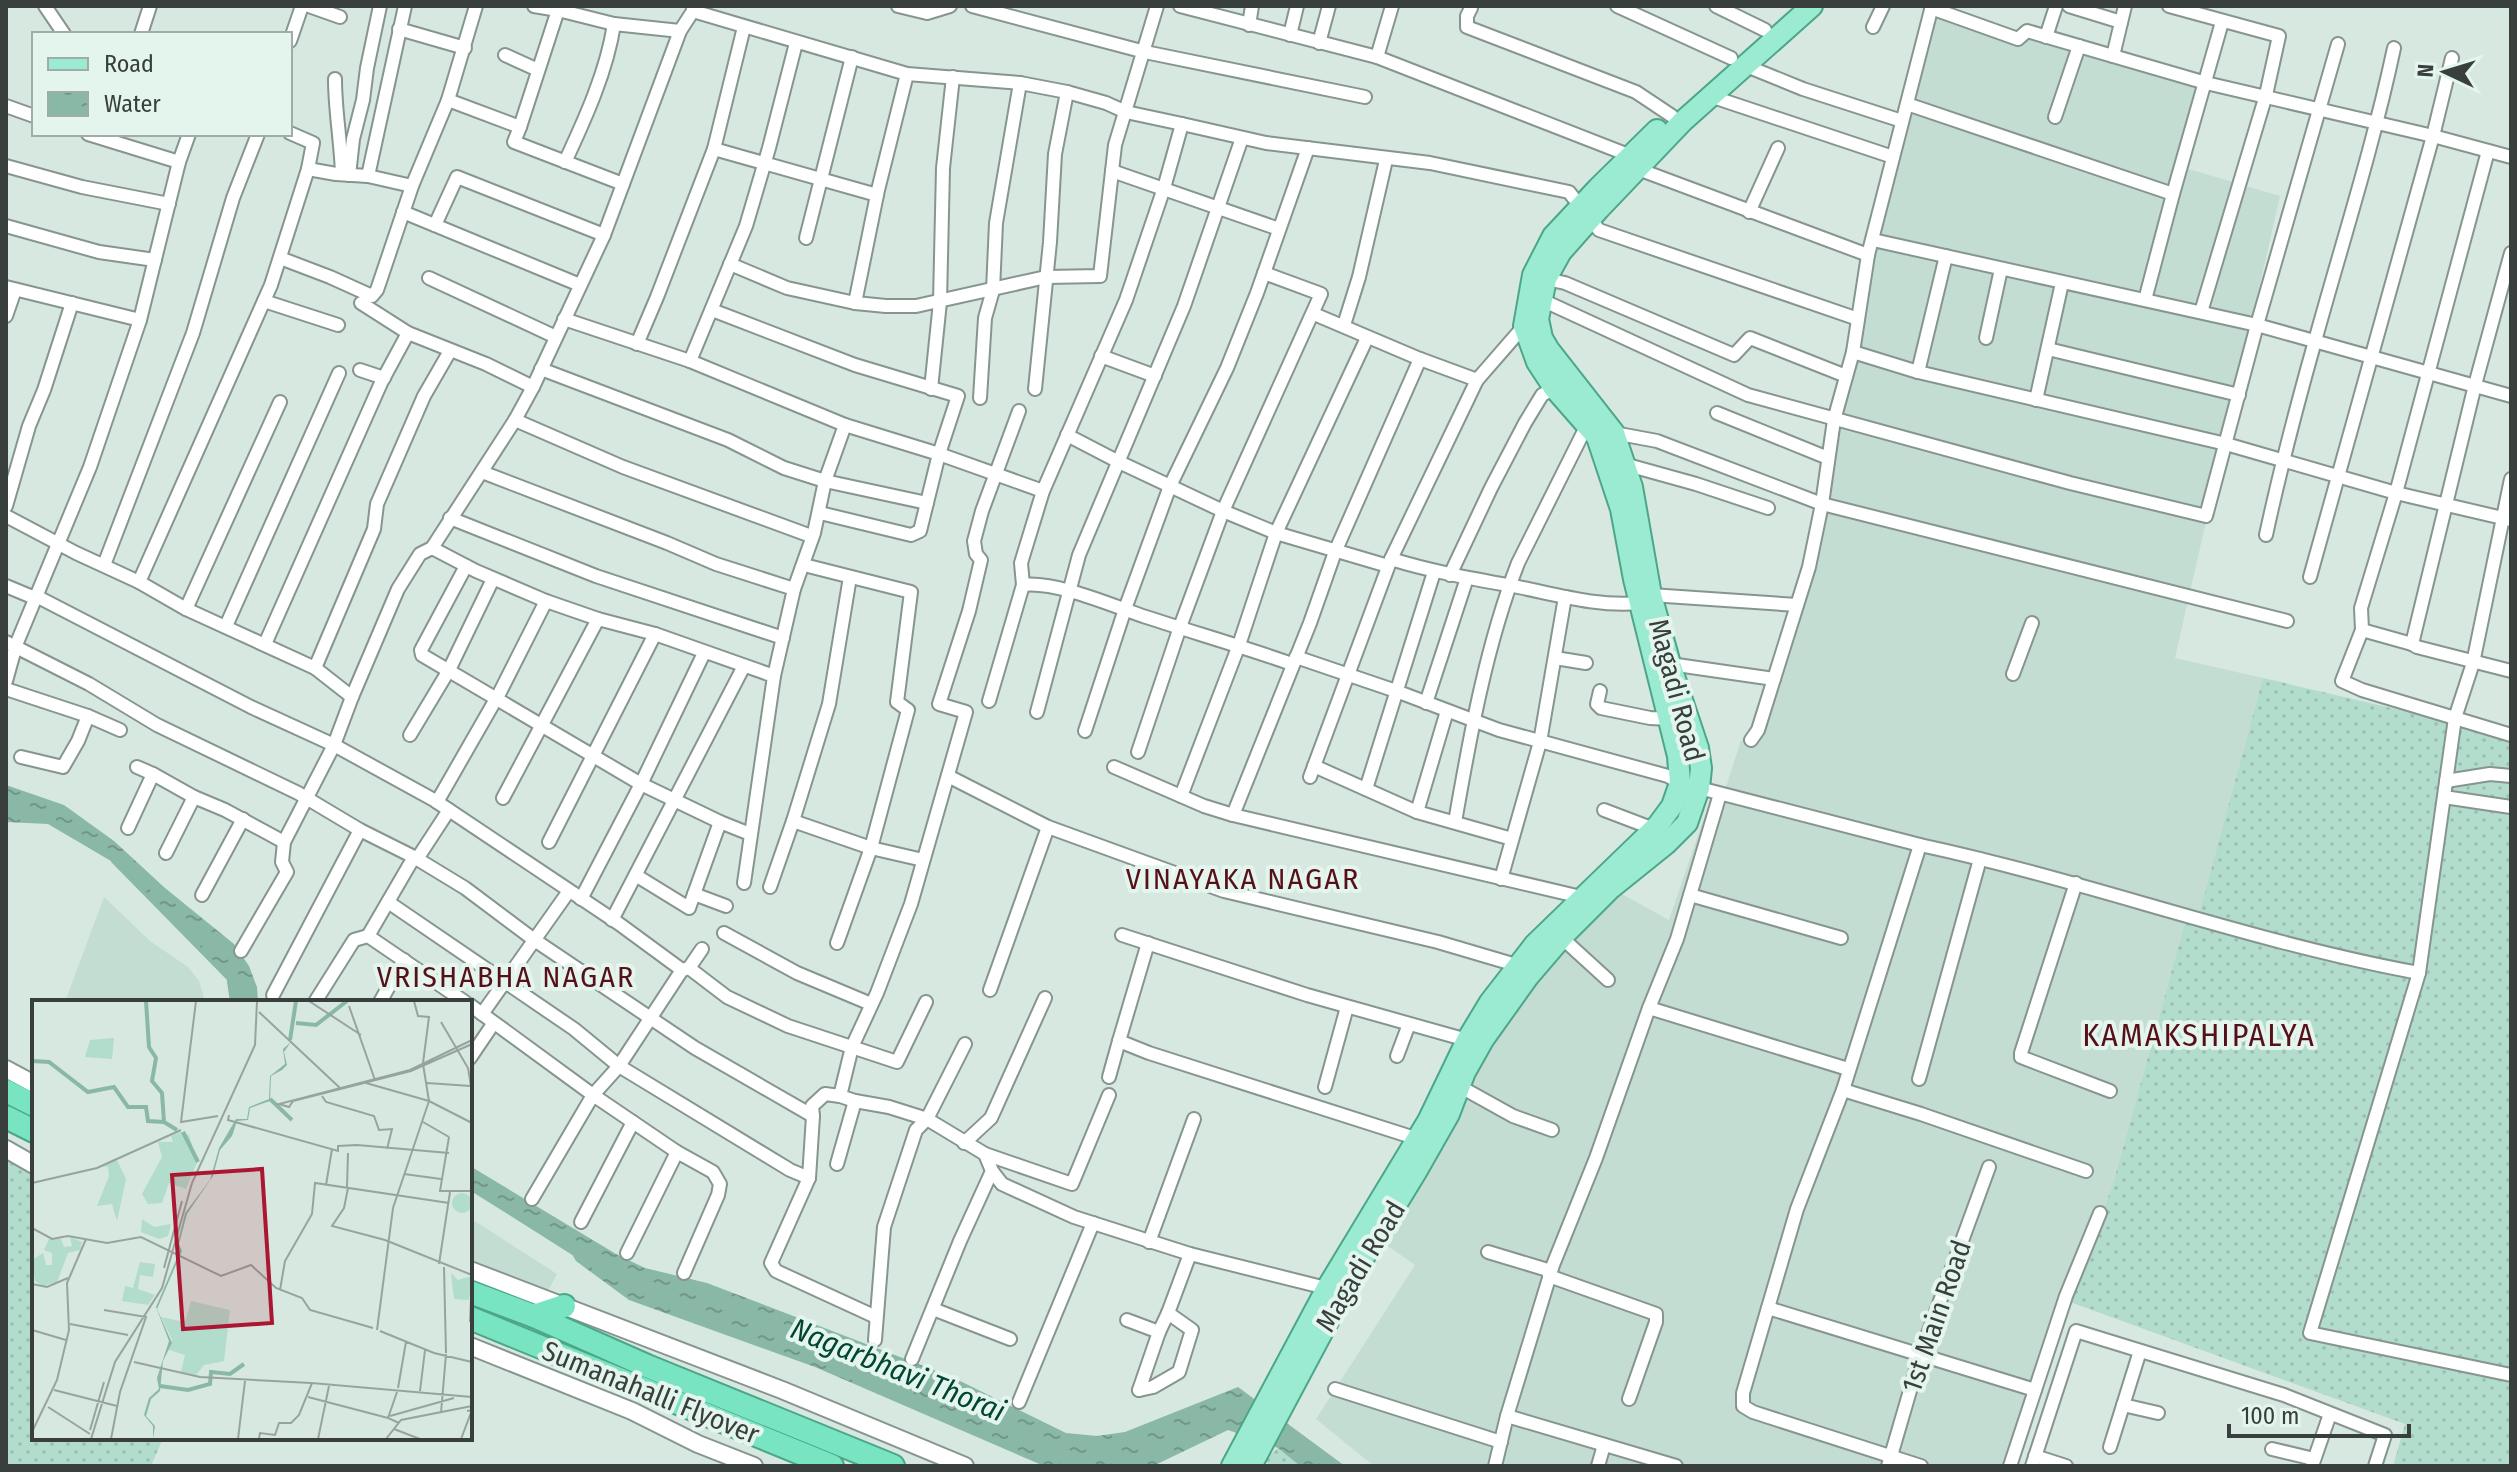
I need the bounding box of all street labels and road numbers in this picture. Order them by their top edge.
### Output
street label: Magadi Road [1642,615,1711,765]
street label: Magadi Road [1309,1195,1412,1337]
street label: 1st Main Road [1895,1236,1978,1397]
street label: Sumanahalli Flyover [538,1334,764,1451]

